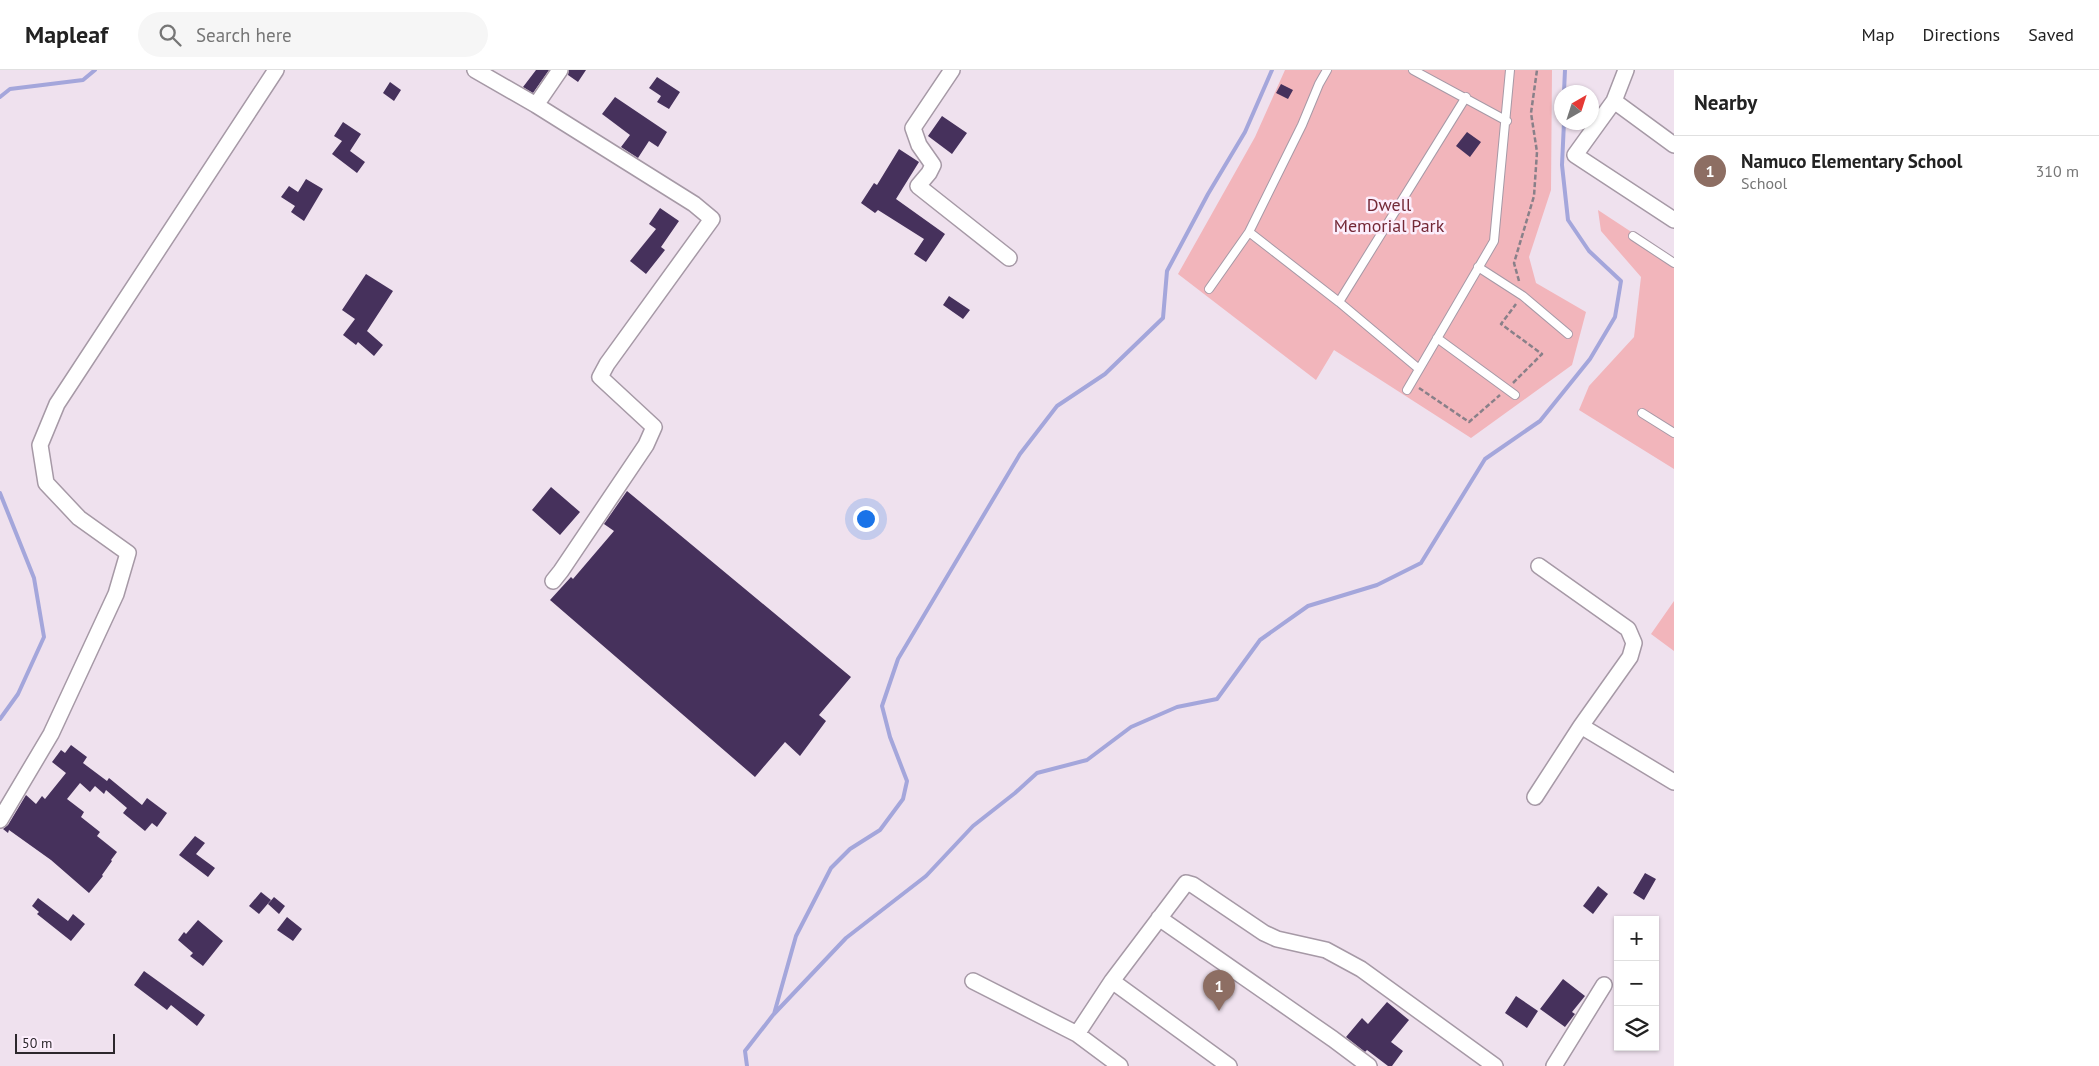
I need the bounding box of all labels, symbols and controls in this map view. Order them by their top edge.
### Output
search box [138,12,488,57]
text: Mapleaf [25,19,108,50]
icon: search [156,21,184,49]
text: Search here [196,23,292,47]
text: Map [1862,23,1894,46]
text: Directions [1922,23,2000,46]
text: Saved [2028,23,2074,46]
north arrow [1554,85,1599,130]
text: Nearby [1694,89,1757,116]
text: Namuco Elementary School [1741,149,1962,173]
text: 1 [1705,161,1715,181]
text: 310 m [2036,161,2079,181]
text: School [1741,173,1787,193]
park label: Dwell Memorial Park [1334,193,1445,237]
your location [853,506,879,532]
map controls [1614,916,1659,1051]
button: + [1614,916,1659,961]
button: − [1614,961,1659,1006]
pin: 1 [1203,970,1235,1011]
button: layers [1614,1006,1659,1051]
scale bar [15,1031,115,1054]
text: 50 m [22,1034,52,1052]

